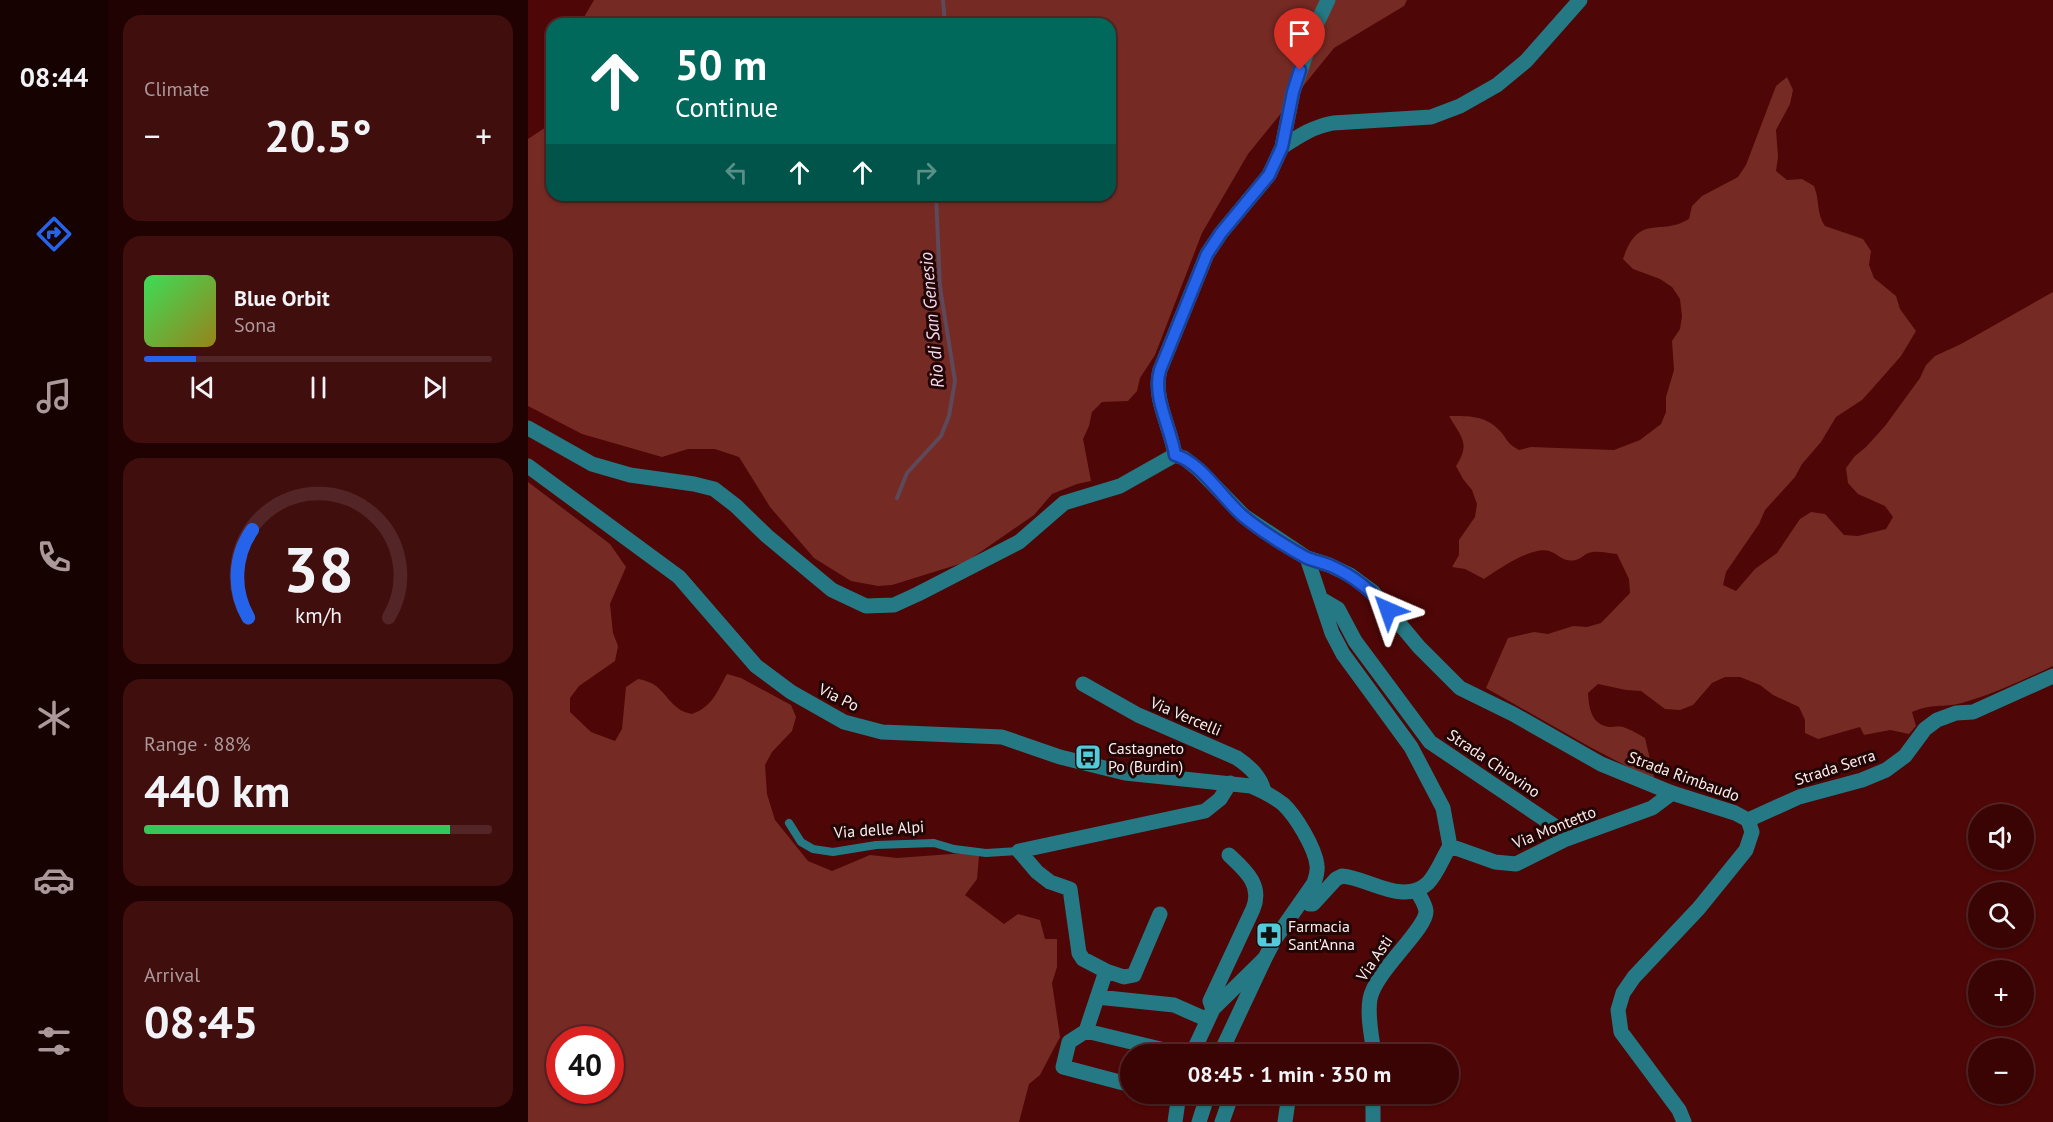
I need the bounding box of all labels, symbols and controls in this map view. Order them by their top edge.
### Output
pin [1274,8,1325,70]
icon: arrive [1283,17,1316,50]
text: 50 m [675,37,767,92]
icon: ahead [576,42,654,120]
text: 08:44 [20,60,88,94]
text: Climate [144,76,210,102]
text: Continue [675,90,778,124]
text: 20.5° [264,106,372,164]
text: − [144,114,161,157]
text: + [475,114,492,157]
icon: left [720,156,753,189]
icon: ahead [783,156,816,189]
icon: ahead [846,156,879,189]
icon: right [909,156,942,189]
icon: directions [33,213,75,255]
water label: Rio di San Genesio [914,251,949,389]
text: Blue Orbit [234,284,330,312]
text: Sona [234,312,276,338]
icon: previous [186,371,219,404]
icon: pause [302,371,335,404]
icon: next [418,371,451,404]
icon: music [33,375,75,417]
text: 38 [283,528,353,609]
icon: phone [33,536,75,578]
position arrow [1356,578,1420,642]
text: km/h [294,601,341,629]
street label: Via Po [815,678,862,715]
street label: Via Vercelli [1146,692,1225,740]
icon: climate [33,697,75,739]
street label: Strada Chiovino [1444,725,1544,801]
text: Range · 88% [144,731,251,757]
place label: Castagneto Po (Burdin) [1108,738,1184,776]
bus stop icon: Castagneto Po (Burdin) [1073,742,1103,772]
street label: Strada Serra [1792,745,1878,789]
street label: Strada Rimbaudo [1625,747,1743,805]
text: 440 km [144,761,290,819]
street label: Via Montetto [1508,801,1599,853]
map controls [1968,804,2034,1104]
button: sound [1968,804,2034,870]
street label: Via delle Alpi [832,816,925,842]
icon: car [33,859,75,901]
button: search [1968,882,2034,948]
place label: Farmacia Sant'Anna [1288,916,1355,954]
pharmacy icon: Farmacia Sant'Anna [1254,920,1284,950]
street label: Via Asti [1351,931,1397,986]
button: + [1968,960,2034,1026]
text: Arrival [144,962,200,988]
text: 08:45 [144,992,258,1050]
icon: filters [33,1020,75,1062]
speed limit sign: 40 [546,1026,624,1104]
button: − [1968,1038,2034,1104]
text: 08:45 · 1 min · 350 m [1188,1060,1391,1088]

